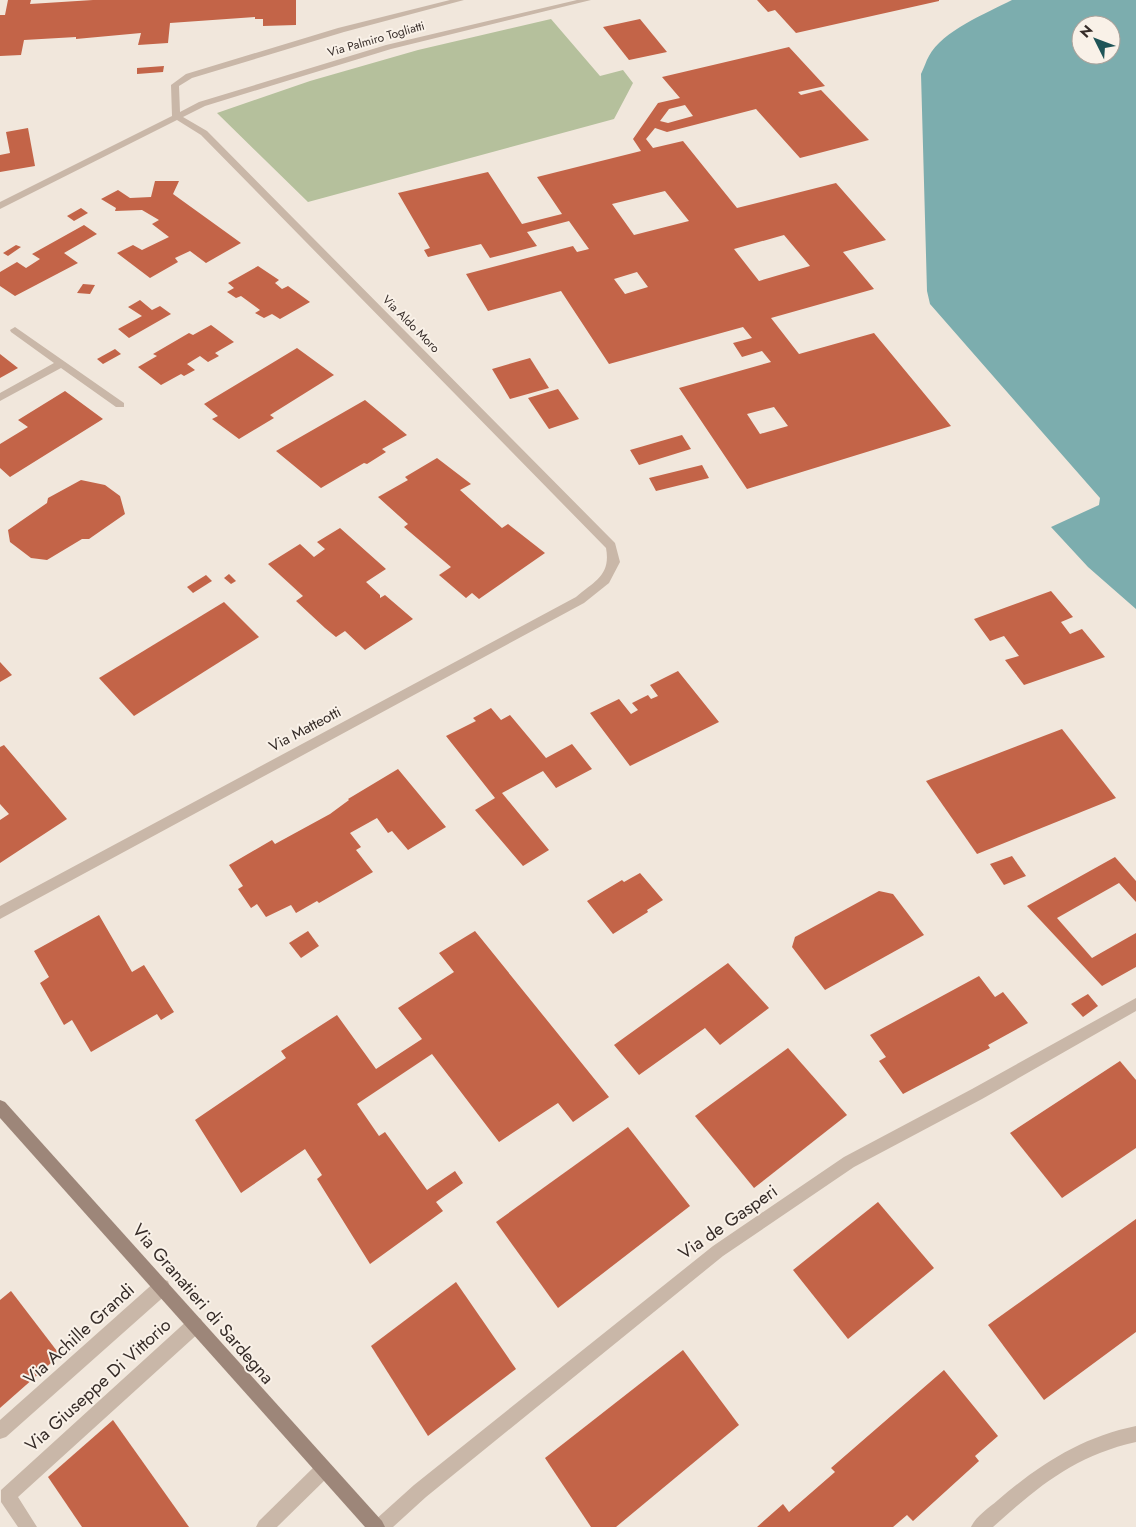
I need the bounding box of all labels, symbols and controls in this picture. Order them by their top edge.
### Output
north arrow [1071,15,1121,65]
street label: Via Palmiro Togliatti [325,17,427,61]
text: N [1075,20,1097,42]
street label: Via Aldo Moro [378,291,444,357]
street label: Via Matteotti [265,701,345,757]
street label: Via de Gasperi [673,1178,783,1266]
street label: Via Granatieri di Sardegna [126,1218,280,1390]
street label: Via Achille Grandi [18,1277,140,1391]
street label: Via Giuseppe Di Vittorio [19,1312,177,1458]

